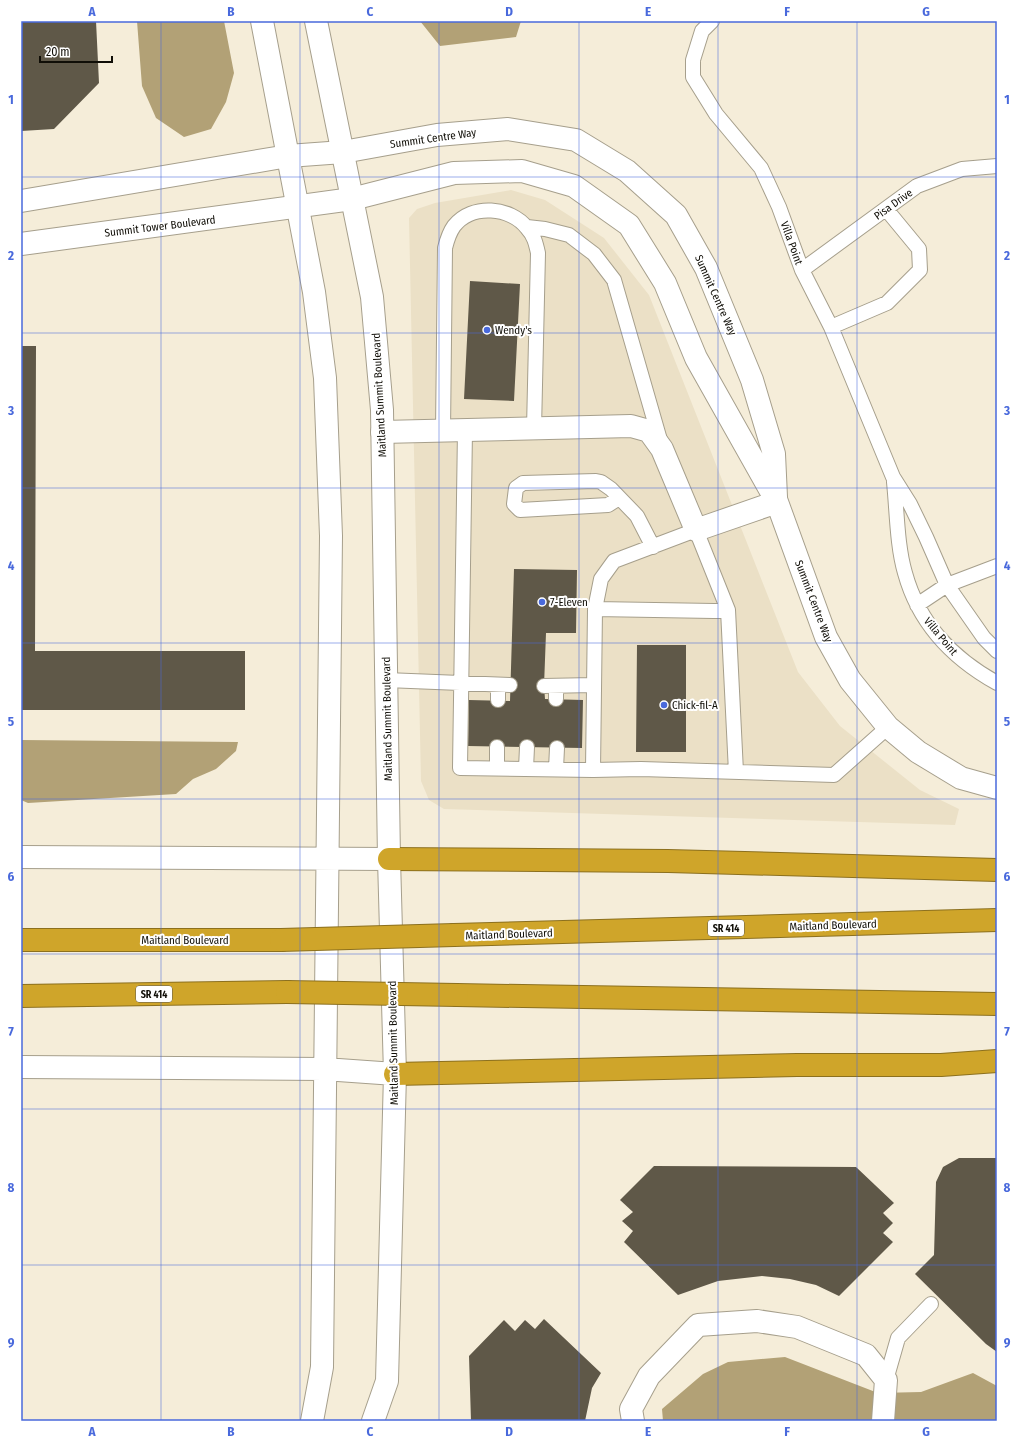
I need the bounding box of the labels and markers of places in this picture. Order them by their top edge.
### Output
place label: Wendy's [495,324,532,337]
marker: Wendy's [482,325,492,335]
place label: 7-Eleven [550,596,588,609]
marker: 7-Eleven [537,597,547,607]
place label: Chick-fil-A [672,699,718,712]
marker: Chick-fil-A [659,700,669,710]

